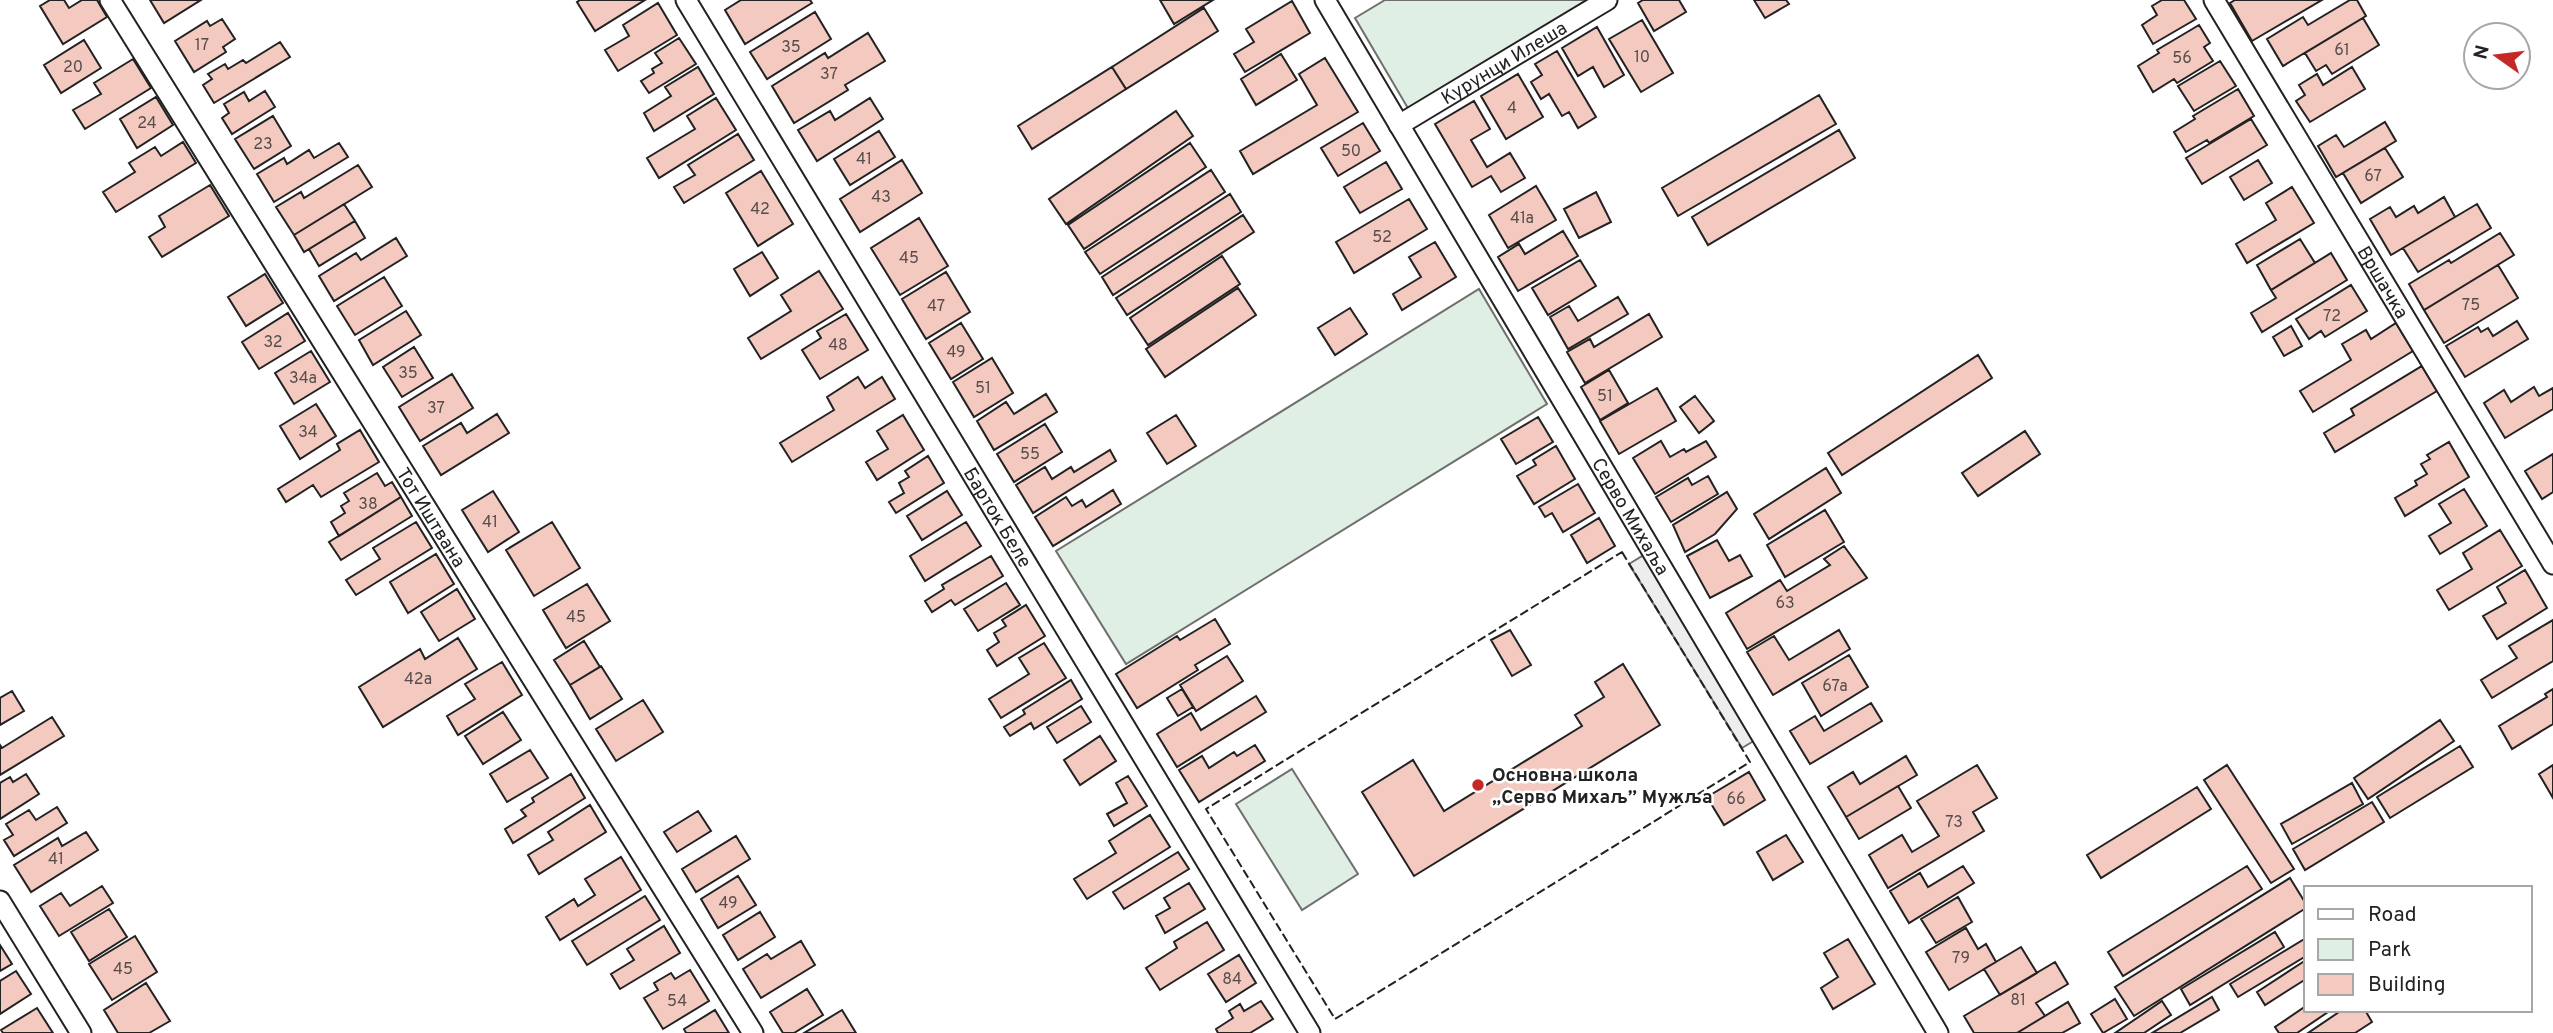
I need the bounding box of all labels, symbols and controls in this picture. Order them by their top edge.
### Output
street label: Курунци Илеша [1437,17,1572,111]
north arrow [2462,21,2532,91]
house number: 17 [195,36,209,56]
house number: 35 [781,38,801,58]
house number: 61 [2334,41,2350,61]
text: N [2469,43,2496,62]
house number: 10 [1634,48,1650,68]
house number: 56 [2172,49,2192,69]
house number: 20 [63,58,83,78]
house number: 37 [820,65,838,85]
house number: 4 [1507,99,1517,119]
house number: 24 [137,114,157,134]
house number: 23 [253,135,273,155]
house number: 50 [1341,142,1361,162]
house number: 41 [856,150,872,170]
house number: 67 [2364,167,2382,187]
house number: 43 [871,188,891,208]
house number: 42 [750,200,770,220]
house number: 41a [1510,209,1534,229]
house number: 52 [1372,228,1392,248]
street label: Вршачка [2351,242,2413,324]
house number: 45 [899,249,919,269]
house number: 75 [2462,296,2480,316]
house number: 47 [927,297,945,317]
house number: 72 [2323,307,2341,327]
house number: 32 [263,333,283,353]
house number: 48 [828,336,848,356]
house number: 49 [946,343,966,363]
house number: 35 [398,364,418,384]
house number: 34a [289,369,317,389]
house number: 51 [975,379,991,399]
house number: 51 [1597,387,1613,407]
house number: 37 [427,399,445,419]
house number: 34 [298,423,318,443]
house number: 55 [1020,445,1040,465]
street label: Серво Михаља [1585,454,1674,580]
street label: Барток Беле [957,463,1036,573]
street label: Тот Иштвана [390,464,470,572]
house number: 38 [358,495,378,515]
house number: 41 [482,513,498,533]
house number: 63 [1775,594,1795,614]
house number: 45 [566,608,586,628]
house number: 42a [404,670,432,690]
house number: 67a [1822,677,1848,697]
place label: Основна школа „Серво Михаљ” Мужља [1492,764,1713,810]
marker: Основна школа „Серво Михаљ” Мужља [1470,777,1486,793]
house number: 66 [1726,790,1746,810]
house number: 73 [1945,813,1963,833]
house number: 41 [48,850,64,870]
legend [2304,886,2532,1012]
house number: 49 [718,894,738,914]
text: Road [2368,902,2417,929]
text: Park [2368,937,2411,964]
house number: 79 [1952,949,1970,969]
house number: 45 [113,960,133,980]
house number: 84 [1222,970,1242,990]
text: Building [2368,972,2446,999]
house number: 81 [2010,991,2026,1011]
house number: 54 [667,992,687,1012]

